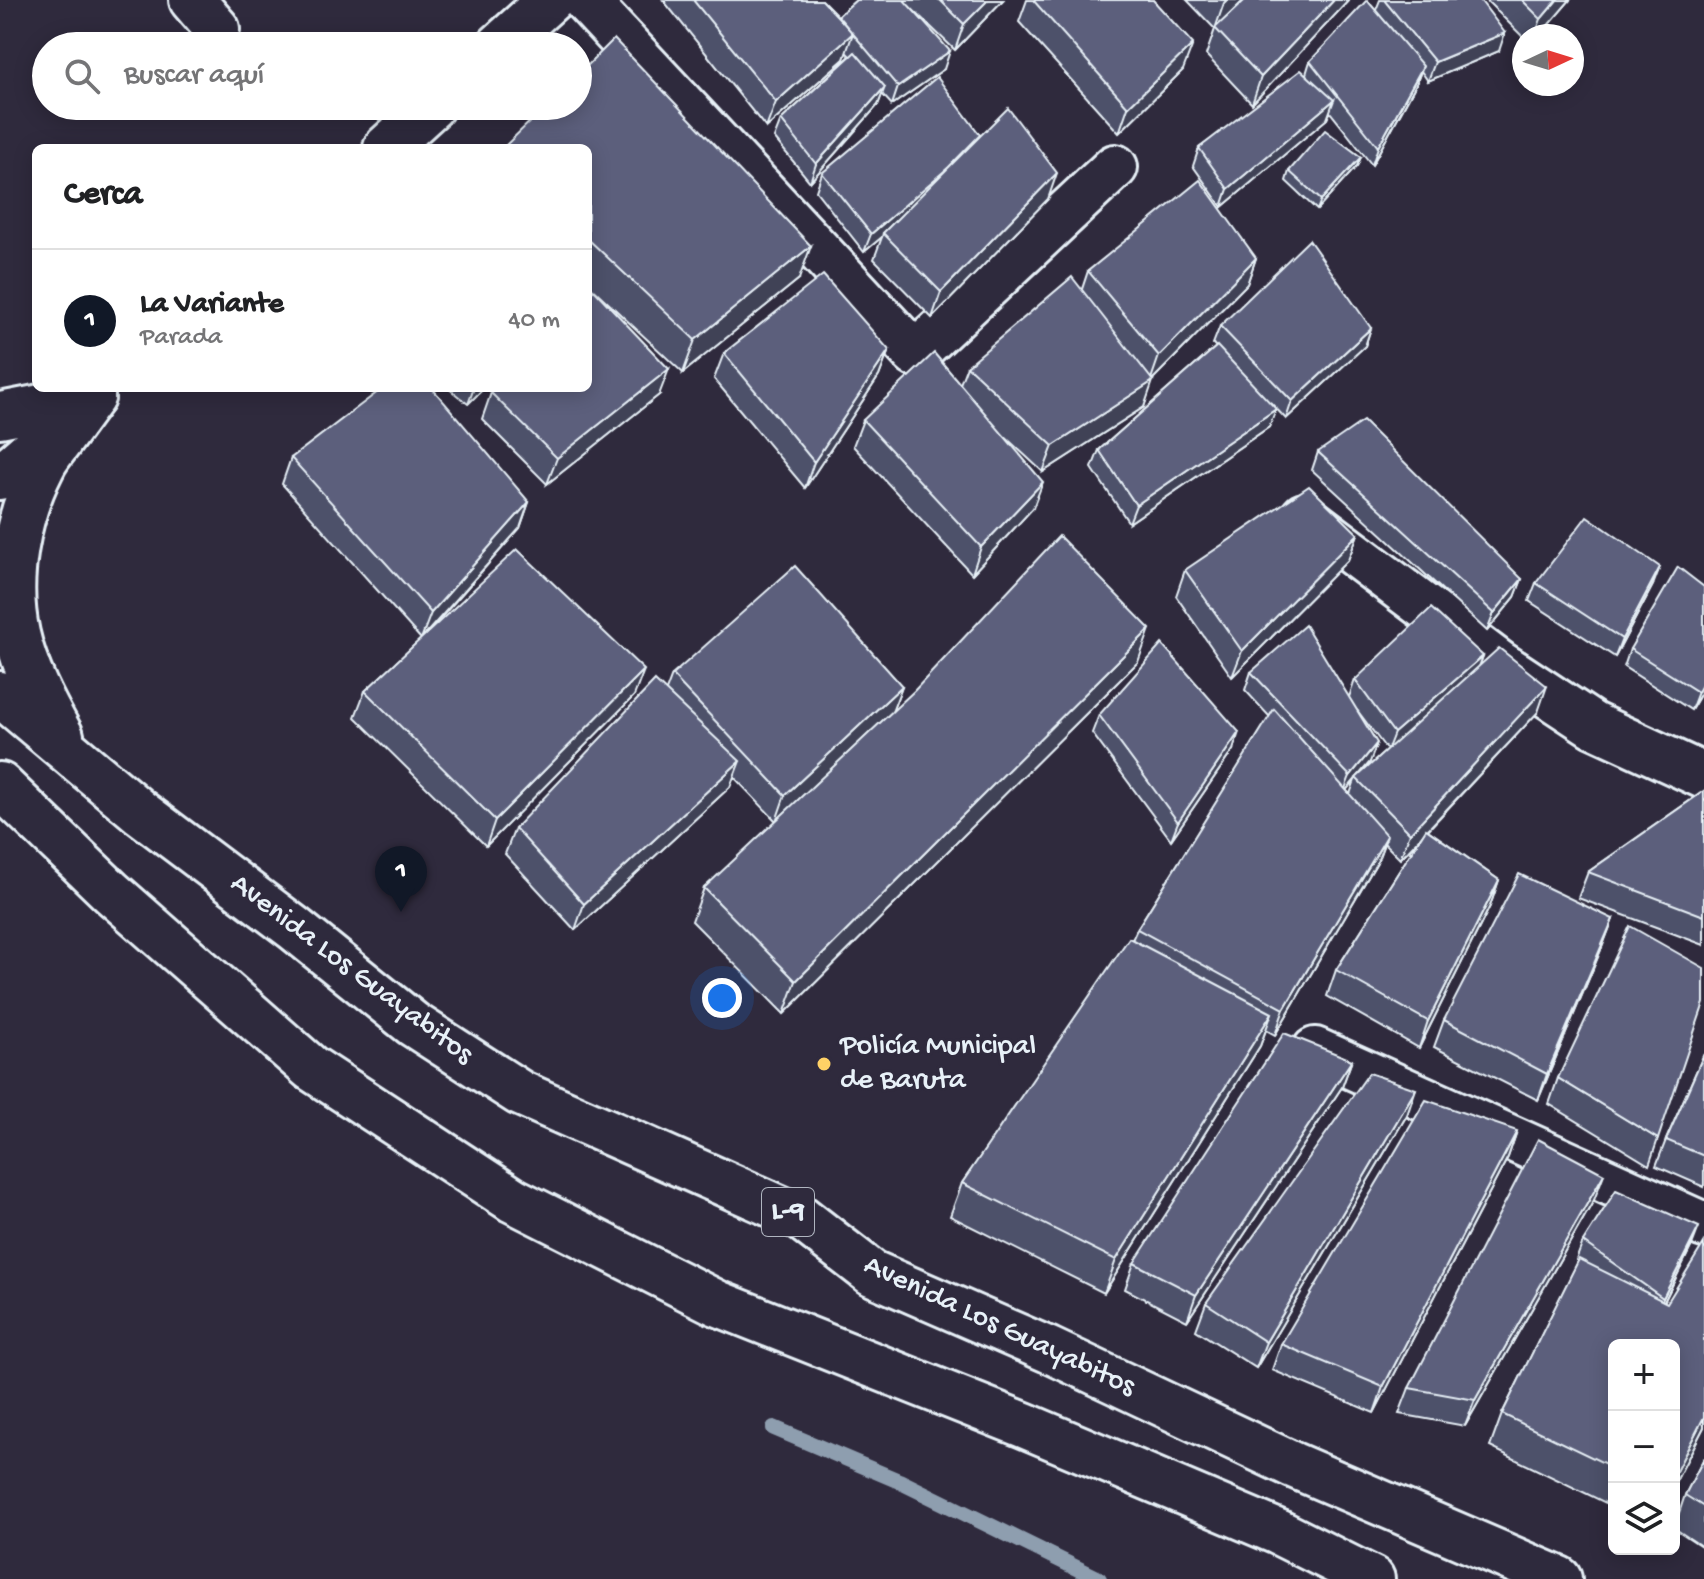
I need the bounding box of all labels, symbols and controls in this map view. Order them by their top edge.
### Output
north arrow [1512,24,1584,96]
search box [32,32,592,120]
icon: search [60,54,104,98]
text: Buscar aquí [124,59,264,94]
text: Cerca [64,176,142,216]
text: La Variante [140,288,284,323]
text: 1 [85,306,95,337]
text: 40 m [508,306,560,337]
text: Parada [140,323,222,354]
pin: 1 [375,846,427,912]
street label: Avenida Los Guayabitos [222,867,480,1073]
your location [702,978,742,1018]
place label: Policía Municipal de Baruta [839,1030,1036,1099]
marker: Policía Municipal de Baruta [815,1055,833,1073]
road number: L-9 [762,1188,814,1236]
street label: Avenida Los Guayabitos [858,1249,1141,1406]
map controls [1608,1339,1680,1555]
button: + [1608,1339,1680,1411]
button: − [1608,1411,1680,1483]
button: layers [1608,1483,1680,1555]

